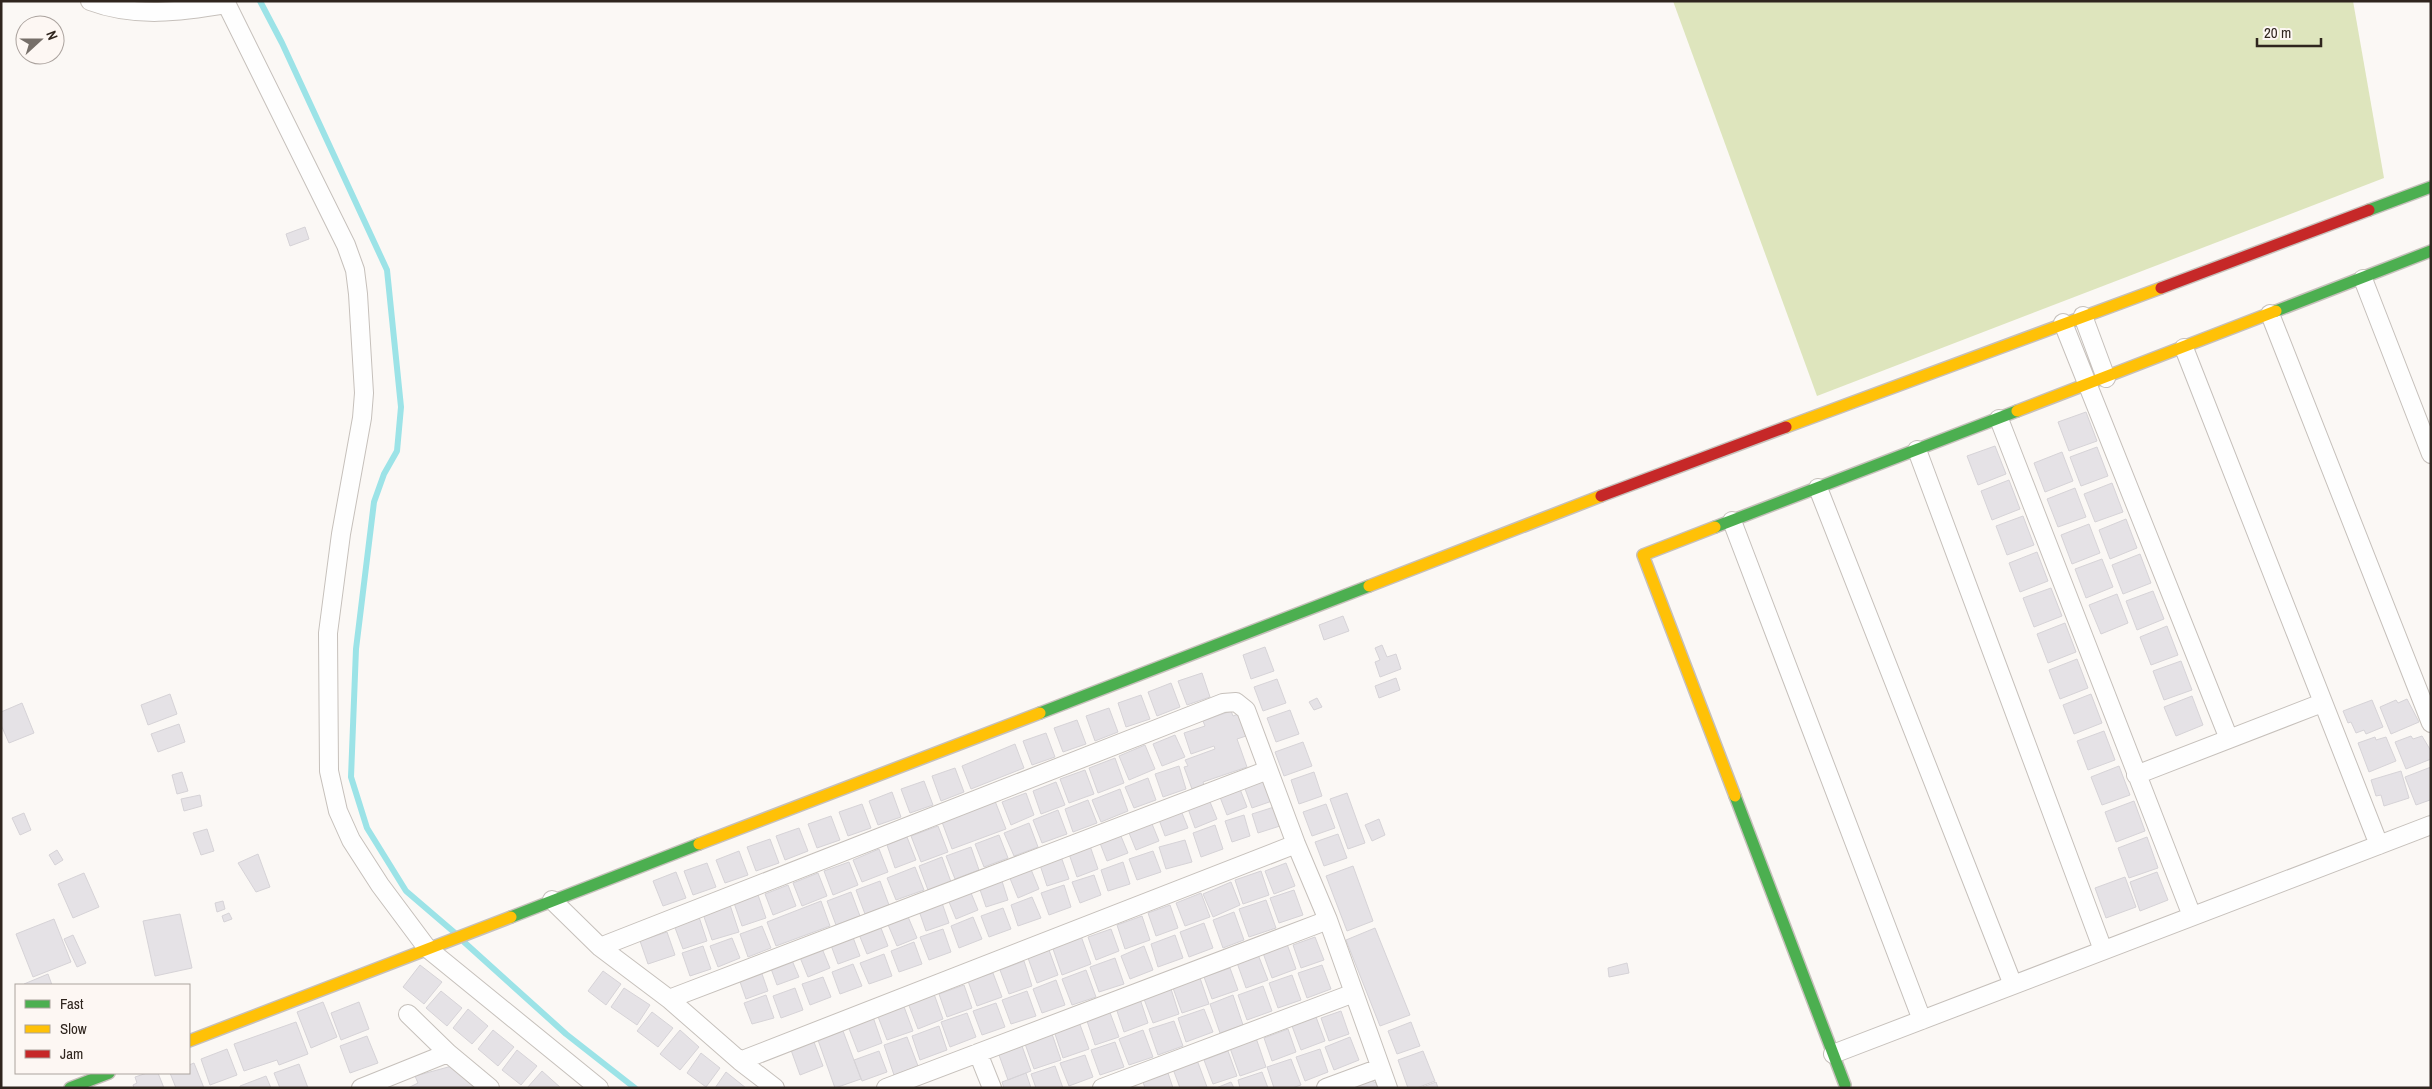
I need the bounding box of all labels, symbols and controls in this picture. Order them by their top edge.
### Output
north arrow [15,15,65,65]
scale bar [2257,15,2321,47]
text: 20 m [2264,22,2291,43]
text: N [42,28,62,42]
legend [15,984,190,1074]
text: Fast [60,993,84,1014]
text: Slow [60,1018,87,1039]
text: Jam [60,1043,83,1064]

